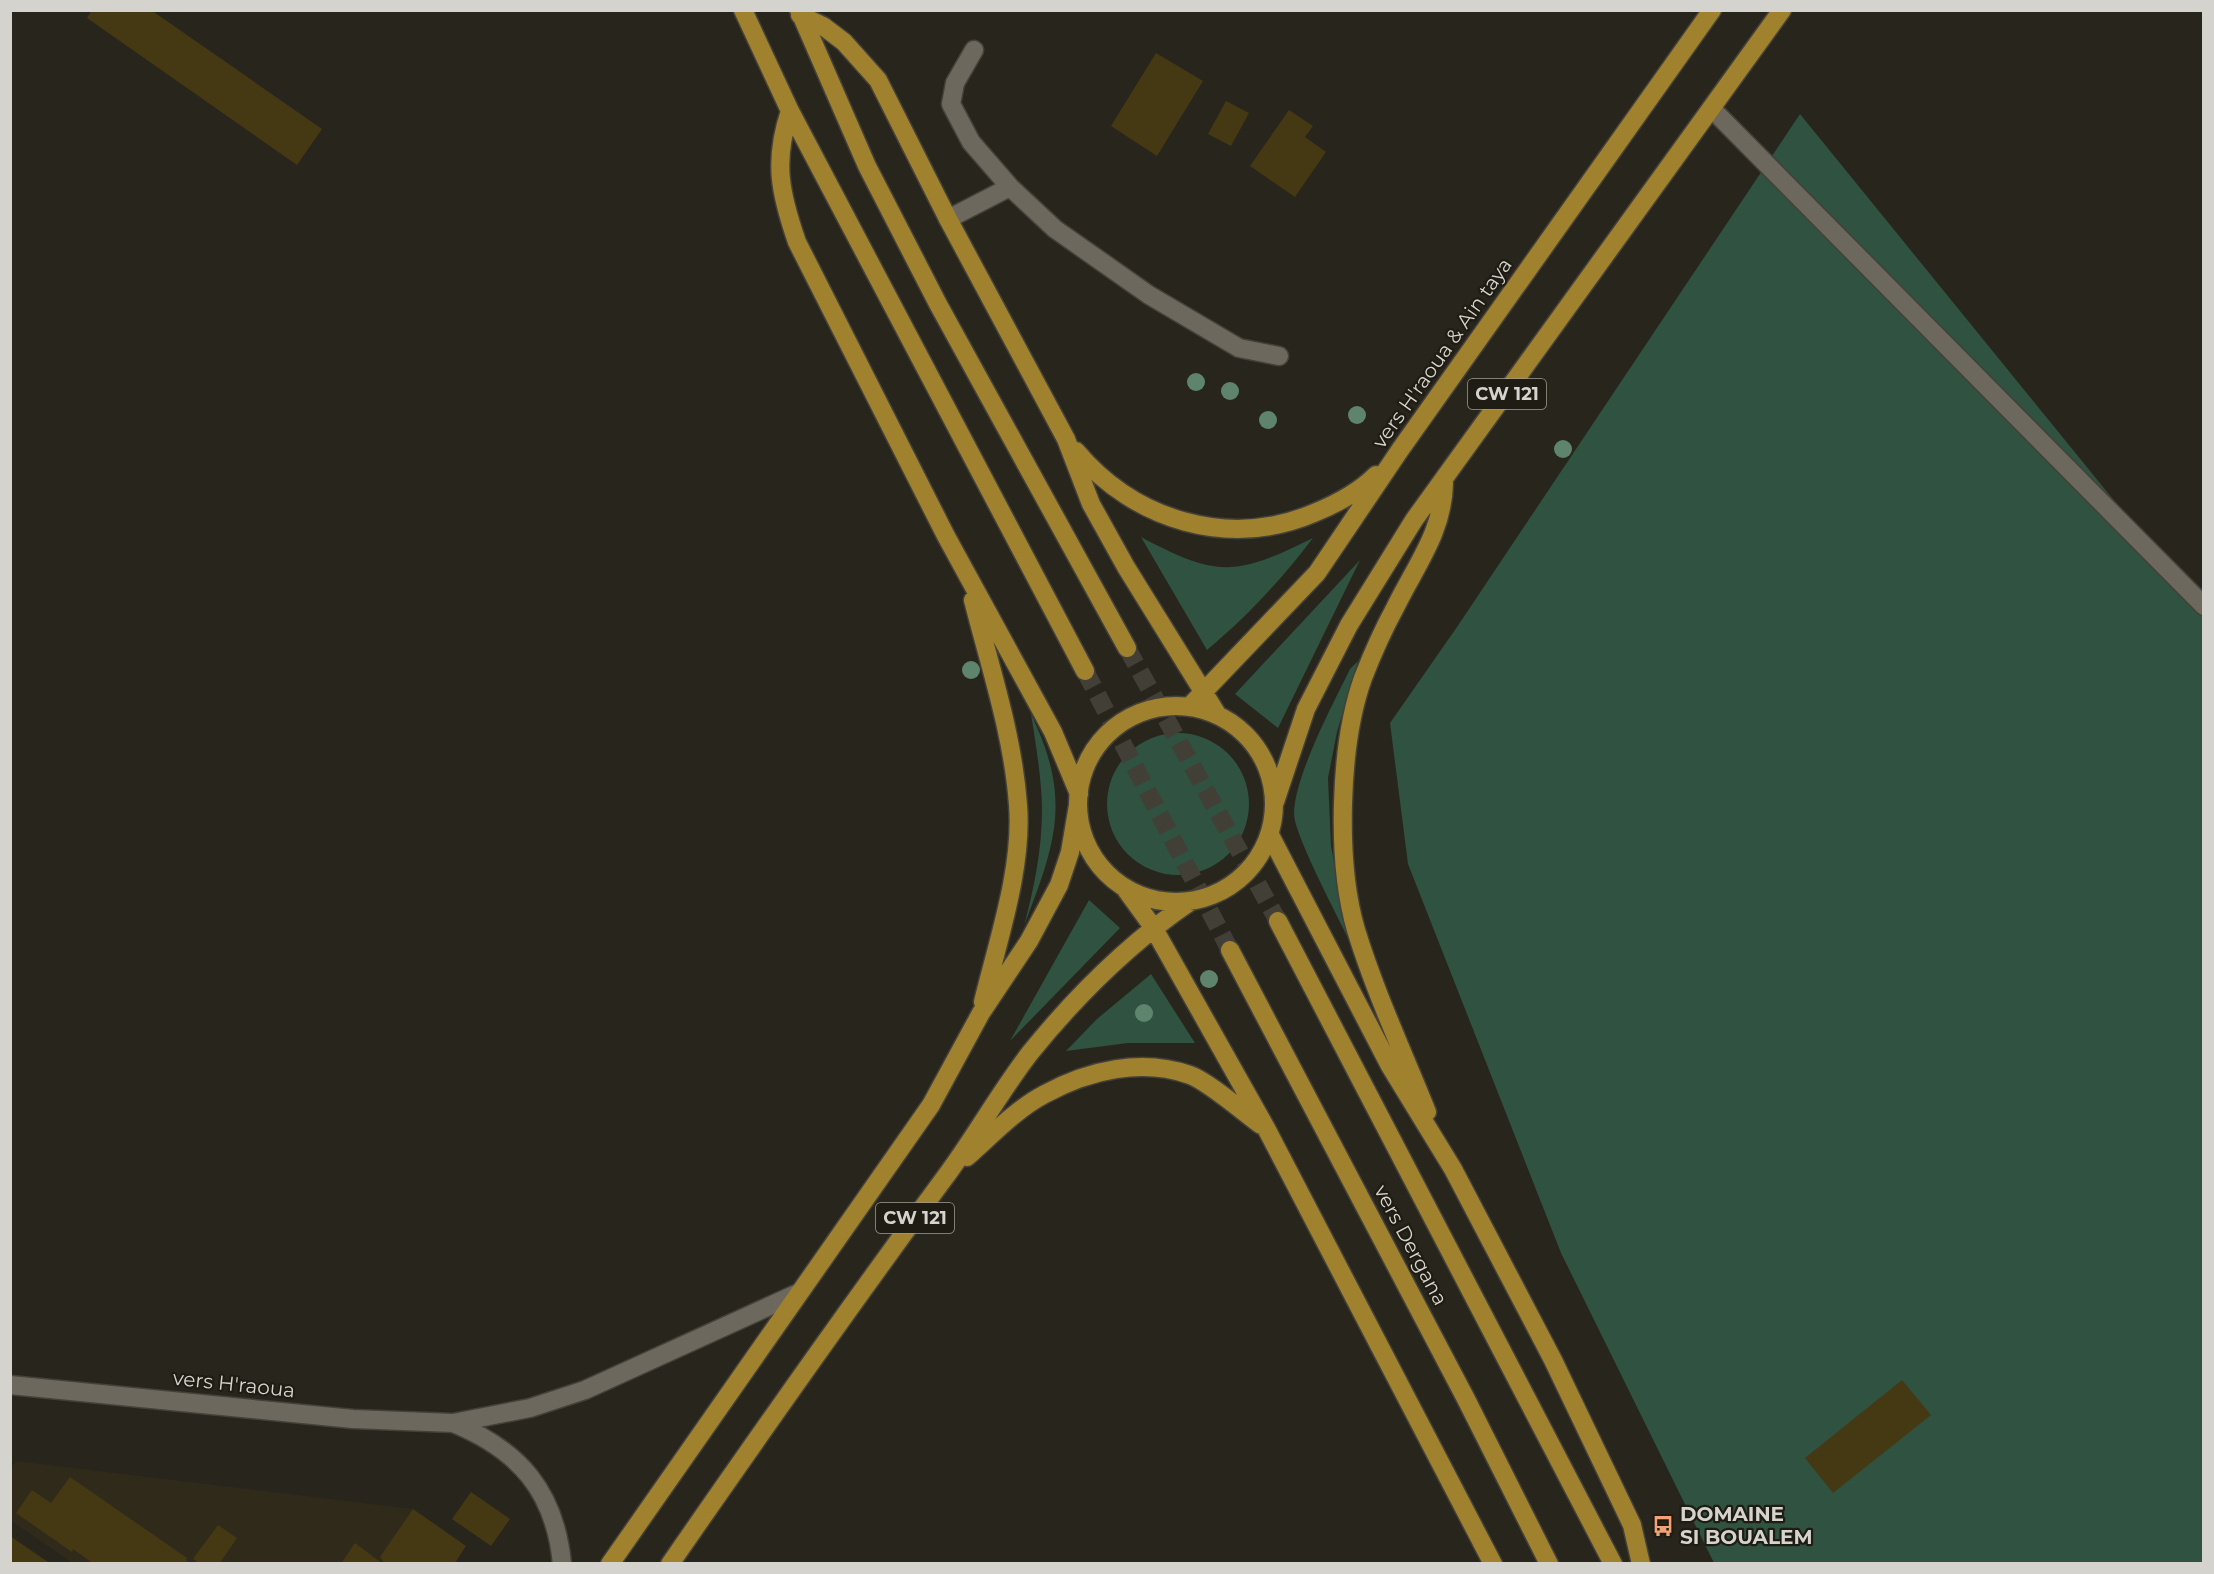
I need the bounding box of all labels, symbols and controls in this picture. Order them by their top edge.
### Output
street label: vers H'raoua & Ain taya [1367,253,1517,453]
road number: CW 121 [1468,379,1546,409]
street label: vers Dergana [1369,1181,1453,1309]
road number: CW 121 [876,1203,954,1233]
street label: vers H'raoua [172,1366,296,1402]
place label: DOMAINE SI BOUALEM [1680,1502,1813,1549]
bus stop icon: DOMAINE SI BOUALEM [1651,1514,1675,1538]

